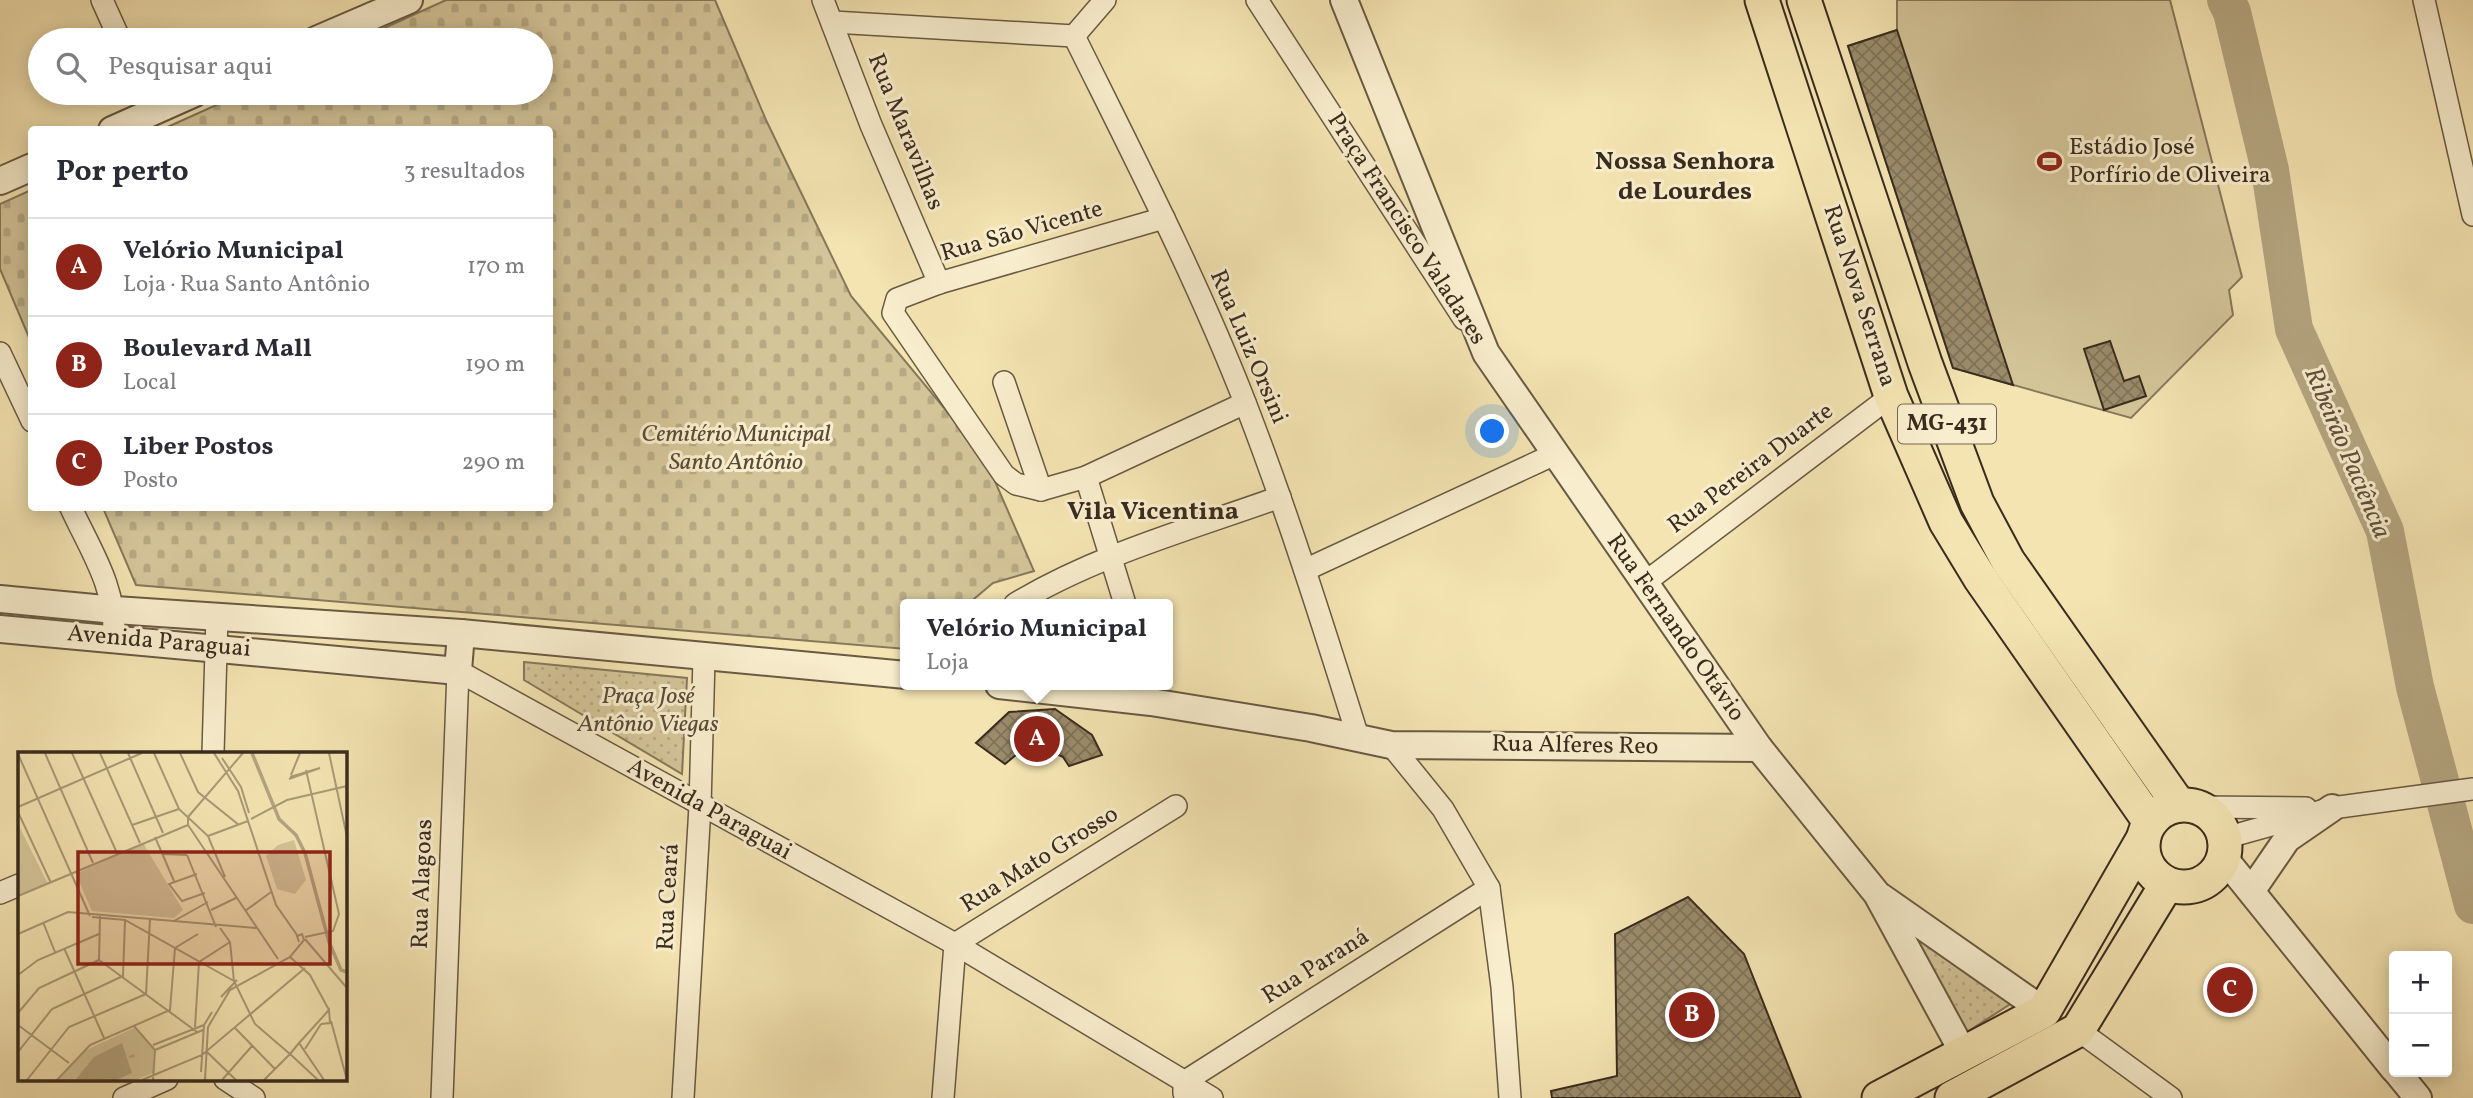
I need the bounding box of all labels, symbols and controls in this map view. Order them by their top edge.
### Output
search box [28,28,553,105]
icon: search [52,48,90,86]
text: Pesquisar aqui [108,49,273,85]
street label: Rua Maravilhas [858,49,952,215]
street label: Praça Francisco Valadares [1318,106,1494,352]
place label: Estádio José Porfírio de Oliveira [2069,131,2271,193]
district label: Nossa Senhora de Lourdes [1595,144,1775,210]
sports icon: Estádio José Porfírio de Oliveira [2035,148,2063,176]
text: Por perto [56,151,189,193]
text: 3 resultados [404,156,525,188]
street label: Rua São Vicente [937,193,1107,271]
street label: Rua Nova Serrana [1814,201,1904,391]
text: Velório Municipal [123,233,344,269]
text: A [71,251,87,283]
text: 170 m [467,251,525,283]
street label: Rua Luiz Orsini [1200,265,1296,429]
text: Loja · Rua Santo Antônio [123,269,370,301]
text: Boulevard Mall [123,331,312,367]
text: B [71,349,87,381]
text: 190 m [465,349,525,381]
water label: Ribeirão Paciência [2295,362,2399,544]
text: Local [123,367,177,399]
street label: Rua Pereira Duarte [1661,395,1841,543]
road number: MG-431 [1898,404,1996,444]
your location [1475,414,1509,448]
park label: Cemitério Municipal Santo Antônio [641,418,831,480]
text: Liber Postos [123,429,274,465]
text: C [72,447,86,479]
text: 290 m [462,447,525,479]
text: Posto [123,465,178,497]
district label: Vila Vicentina [1067,494,1239,530]
street label: Rua Fernando Otávio [1597,527,1753,729]
popup [900,599,1173,690]
text: Velório Municipal [926,611,1147,647]
street label: Avenida Paraguai [66,617,252,667]
text: Loja [926,647,969,679]
park label: Praça José Antônio Viegas [576,680,719,742]
pin: A [1014,713,1060,765]
street label: Rua Alferes Reo [1491,728,1659,764]
street label: Avenida Paraguai [620,751,798,869]
inset map [18,752,346,1080]
street label: Rua Mato Grosso [955,798,1125,922]
street label: Rua Alagoas [404,818,442,950]
street label: Rua Ceará [649,842,689,952]
street label: Rua Paraná [1256,921,1376,1013]
map controls [2389,951,2452,1077]
button: + [2389,951,2452,1014]
pin: C [2207,964,2253,1016]
pin: B [1669,989,1715,1041]
button: − [2389,1014,2452,1077]

